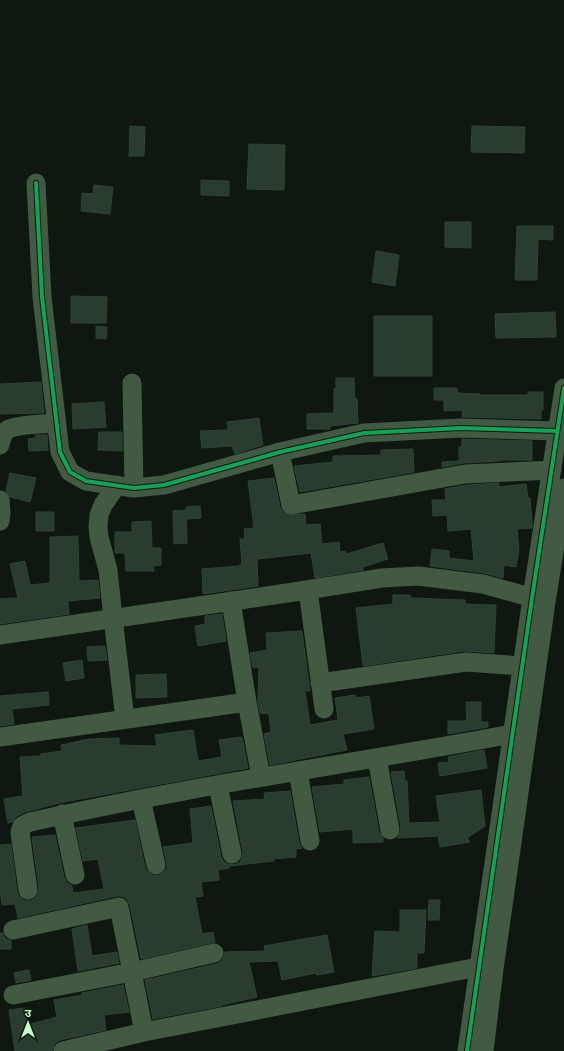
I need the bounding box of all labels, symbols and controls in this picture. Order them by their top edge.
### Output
north arrow [8,1003,48,1043]
text: उ [25,1006,32,1020]

